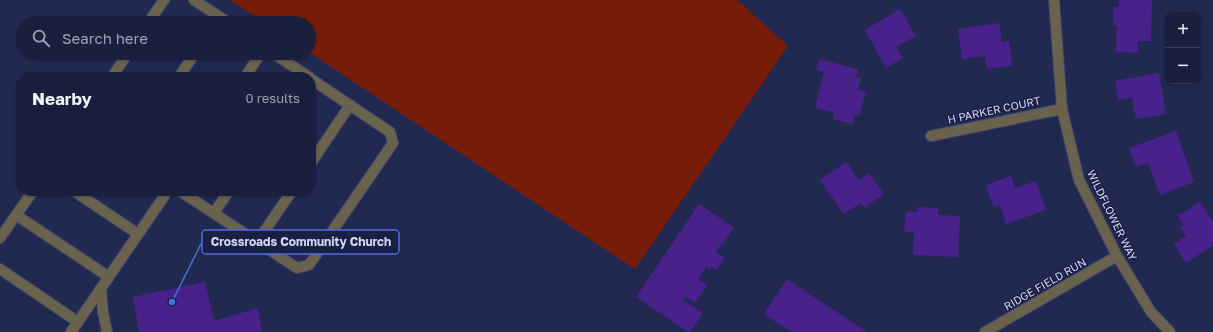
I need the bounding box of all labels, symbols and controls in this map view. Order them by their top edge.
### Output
map controls [1165,12,1201,84]
button: + [1165,12,1201,48]
search box [16,16,316,60]
icon: search [30,27,52,49]
text: Search here [62,29,148,47]
button: − [1165,48,1201,84]
text: Nearby [32,88,92,109]
text: 0 results [245,90,300,106]
street label: H PARKER COURT [946,93,1042,126]
street label: WILDFLOWER WAY [1085,167,1140,262]
callout: Crossroads Community Church [202,230,399,254]
text: Crossroads Community Church [211,234,391,249]
street label: RIDGE FIELD RUN [1001,255,1088,312]

